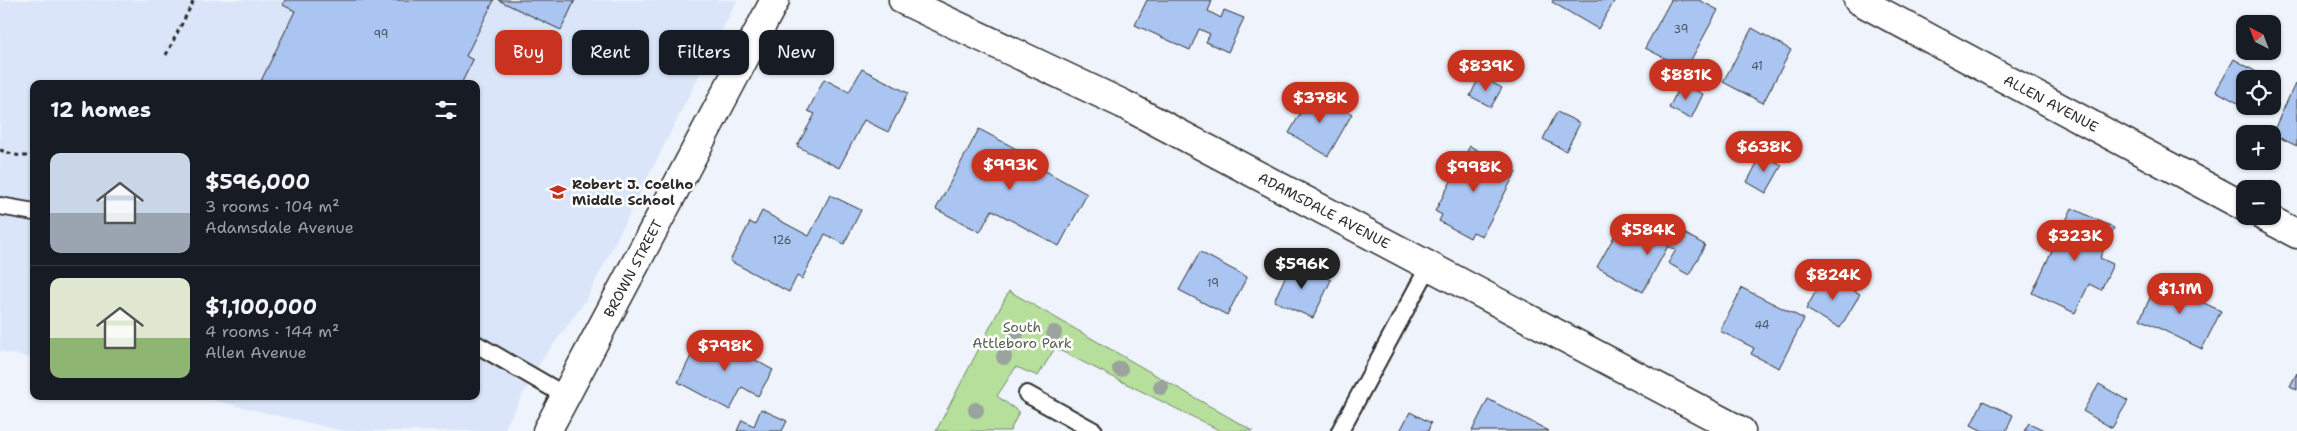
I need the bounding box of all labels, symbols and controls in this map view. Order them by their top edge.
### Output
north arrow [2236,15,2281,60]
map controls [2236,15,2281,225]
house number: 39 [1674,22,1688,37]
house number: 99 [374,27,388,42]
chip: Buy [495,30,562,75]
chip: Rent [572,30,649,75]
chip: Filters [659,30,749,75]
chip: New [759,30,834,75]
pin: $839K [1451,49,1521,92]
text: $839K [1459,55,1513,76]
pin: $881K [1651,58,1721,101]
house number: 41 [1751,59,1763,74]
text: $881K [1660,64,1712,85]
button: locate [2236,70,2281,115]
street label: ALLEN AVENUE [2001,71,2102,136]
pin: $378K [1285,82,1355,124]
text: $378K [1293,87,1347,108]
text: 12 homes [50,96,151,124]
icon: filters [432,96,460,124]
button: + [2236,125,2281,170]
pin: $638K [1729,130,1799,173]
text: $638K [1737,136,1791,157]
pin: $993K [975,148,1045,191]
pin: $998K [1439,150,1509,193]
text: $993K [983,154,1037,175]
text: $998K [1447,156,1501,177]
text: $596,000 [205,168,310,196]
street label: ADAMSDALE AVENUE [1255,168,1394,253]
icon: home [90,173,150,233]
place label: Robert J. Coelho Middle School [572,175,693,209]
button: − [2236,180,2281,225]
school or university icon: Robert J. Coelho Middle School [548,182,568,202]
text: 3 rooms · 104 m² [205,196,340,217]
pin: $584K [1613,214,1683,256]
street label: BROWN STREET [600,216,666,320]
text: Adamsdale Avenue [205,217,354,238]
text: $584K [1621,219,1675,240]
pin: $323K [2040,220,2110,262]
text: $323K [2048,225,2102,246]
house number: 126 [773,233,791,248]
pin: $596K [1267,248,1337,290]
text: $596K [1275,253,1329,274]
pin: $824K [1798,258,1868,301]
text: $824K [1806,264,1860,285]
pin: $1.1M [2145,272,2215,315]
house number: 19 [1207,276,1219,291]
text: $1.1M [2158,278,2202,299]
text: $1,100,000 [205,293,317,321]
icon: home [90,298,150,358]
park label: South Attleboro Park [972,318,1072,352]
house number: 44 [1754,318,1770,333]
text: 4 rooms · 144 m² [205,321,339,342]
pin: $798K [690,330,760,372]
text: $798K [697,335,753,356]
text: Allen Avenue [205,342,307,363]

